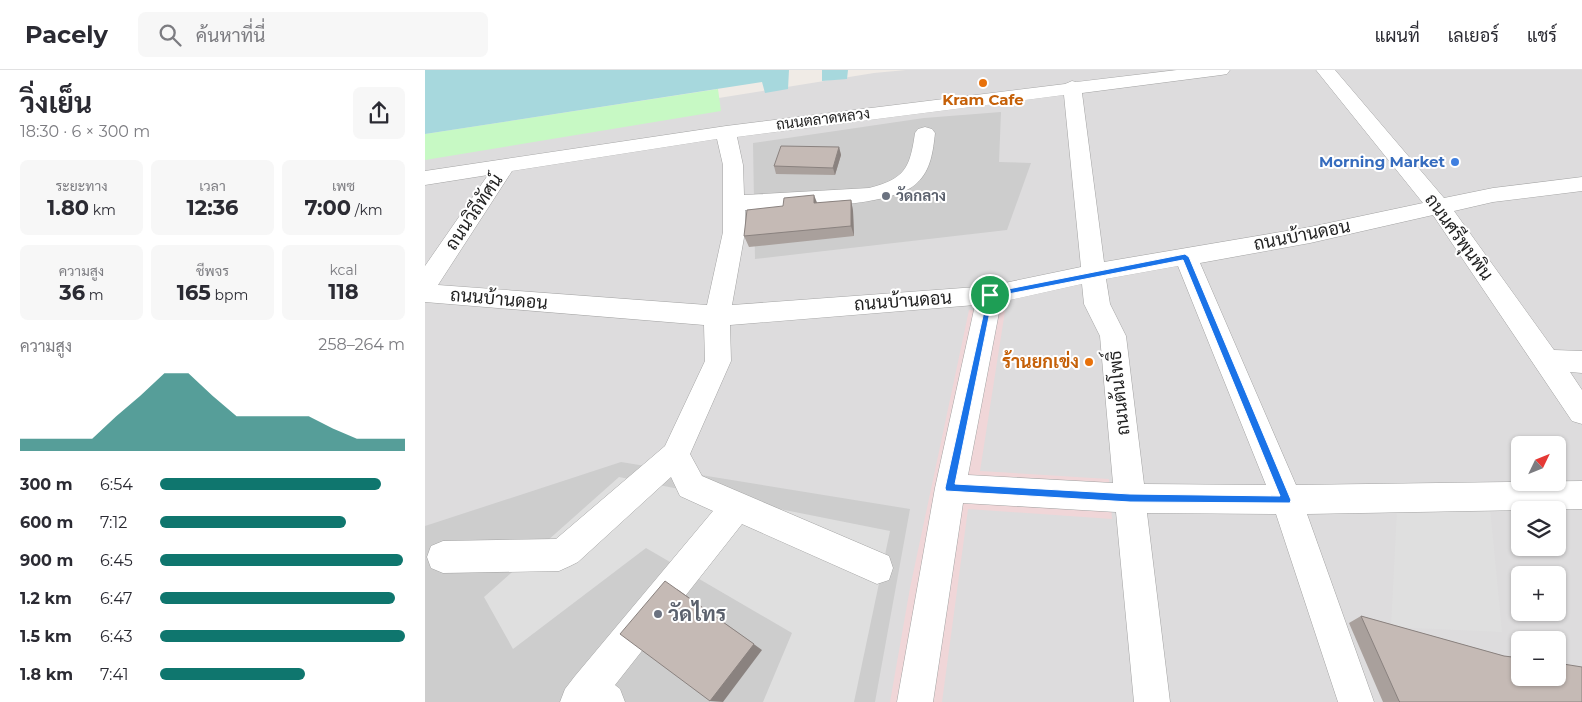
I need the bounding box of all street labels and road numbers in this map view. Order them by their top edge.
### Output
street label: ถนนตลาดหลวง [775,103,871,134]
street label: ถนนวิถีทัศน์ [439,169,508,254]
street label: ถนนศรีพุนพิน [1419,188,1499,285]
street label: ถนนบ้านดอน [1252,214,1352,255]
street label: ถนนบ้านดอน [449,283,549,314]
street label: ถนนบ้านดอน [853,286,953,315]
street label: ถนนต้นโพธิ์ [1098,349,1134,437]

